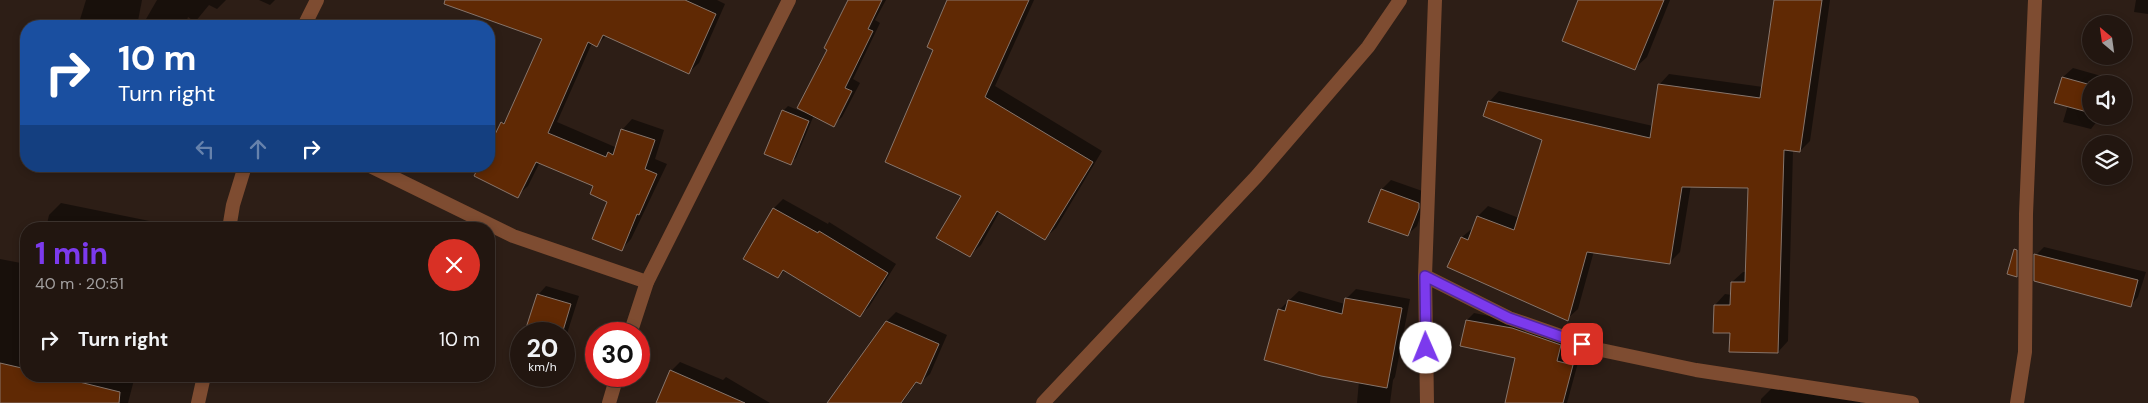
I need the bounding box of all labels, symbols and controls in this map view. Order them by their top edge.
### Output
north arrow [2082,15,2132,65]
map controls [2082,15,2132,185]
text: 10 m [118,35,197,81]
icon: right [35,40,100,105]
button: sound [2082,75,2132,125]
text: Turn right [118,79,215,108]
icon: left [191,135,219,163]
icon: ahead [244,135,272,163]
icon: right [297,135,325,163]
button: layers [2082,135,2132,185]
text: 1 min [35,234,108,273]
button: close [428,239,480,291]
text: 40 m · 20:51 [35,273,124,294]
position arrow [1399,321,1451,373]
speed limit sign: 30 [585,322,650,387]
pin [1561,323,1603,365]
icon: right [35,326,63,354]
text: Turn right [78,327,168,352]
text: 10 m [439,327,480,352]
icon: arrive [1568,330,1596,358]
text: 20 [527,332,558,365]
text: km/h [528,359,557,375]

